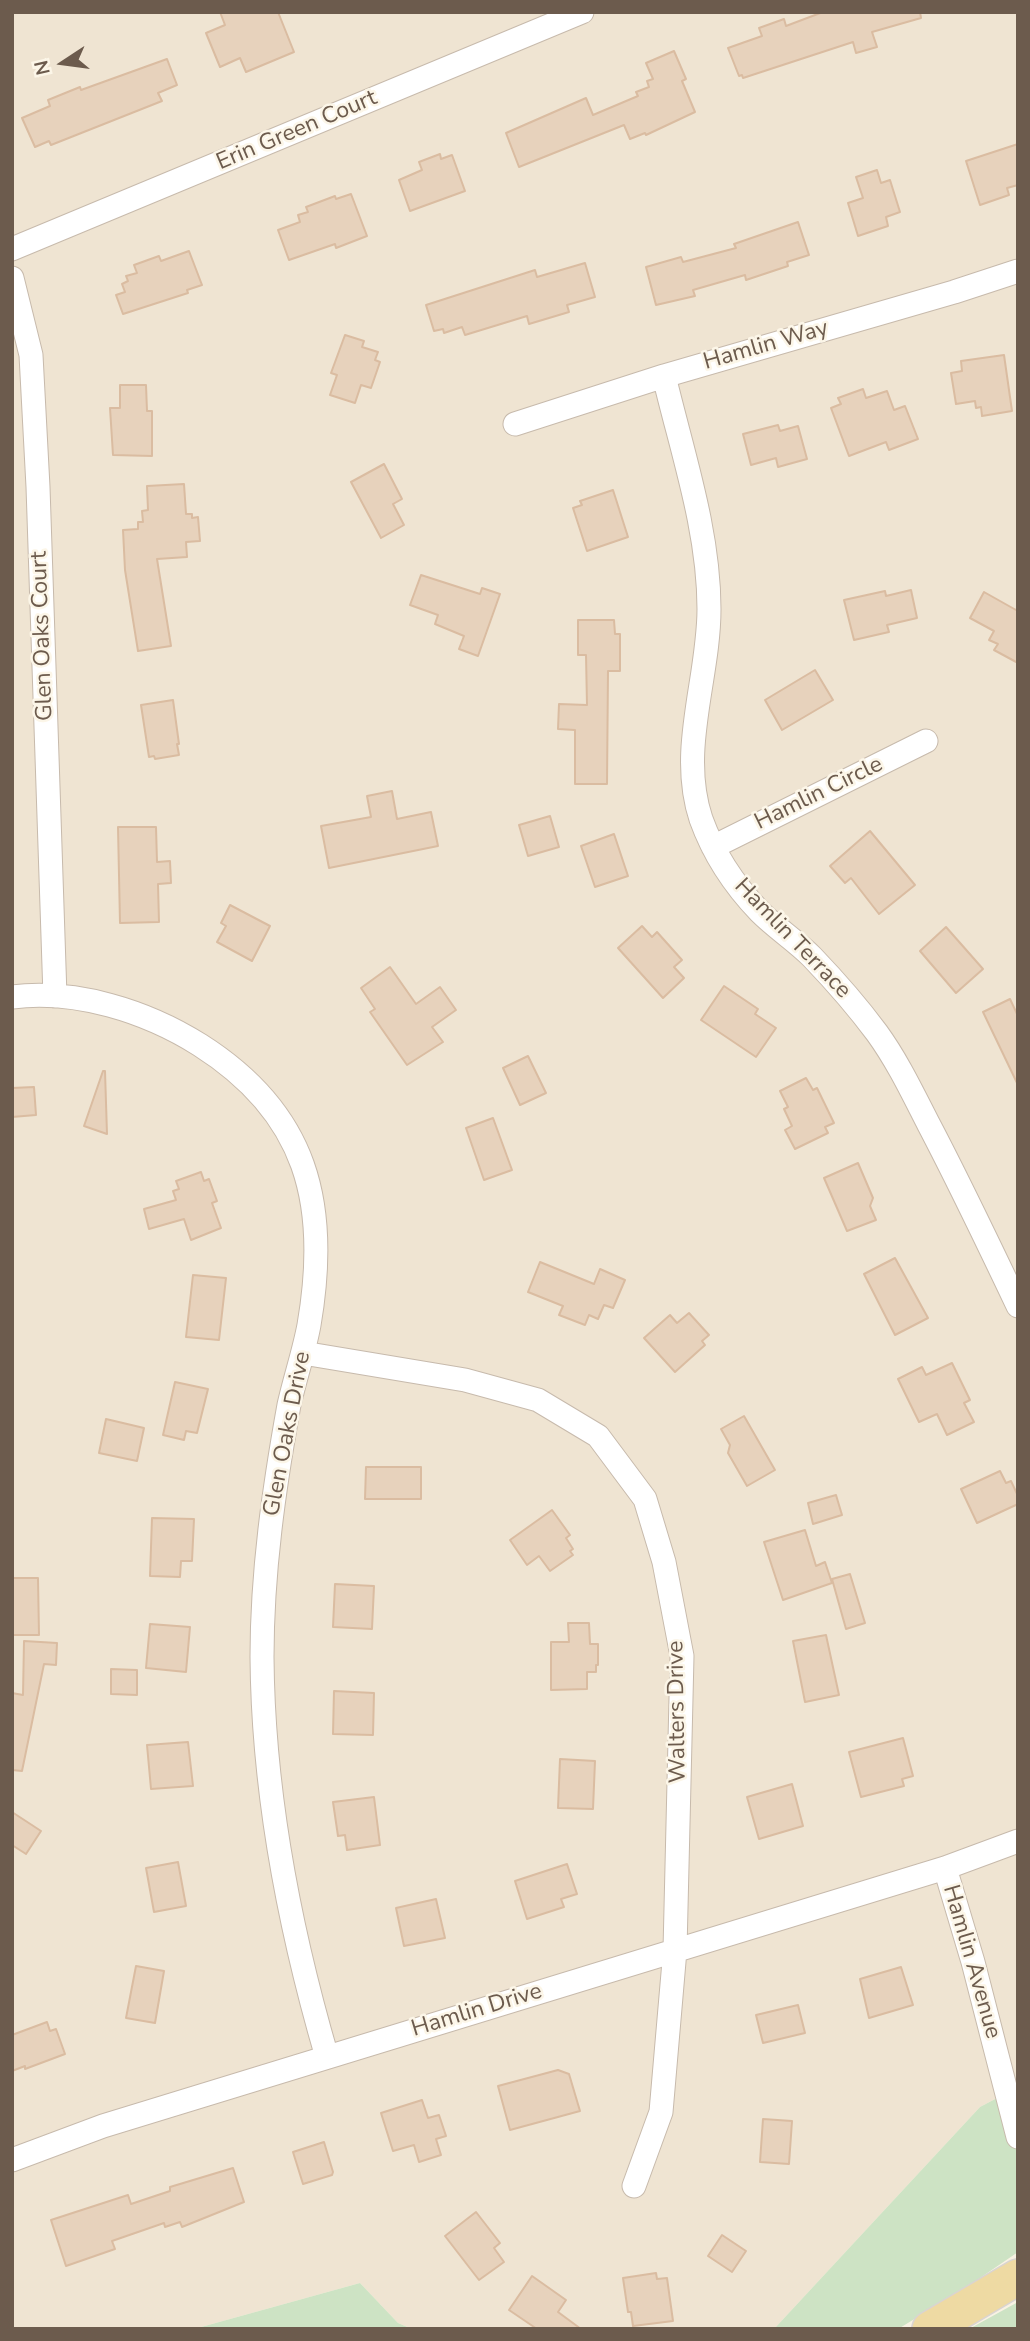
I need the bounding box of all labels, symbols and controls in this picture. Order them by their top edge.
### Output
north arrow [28,28,98,98]
text: N [28,58,57,78]
street label: Erin Green Court [213,85,381,177]
street label: Hamlin Way [700,315,832,377]
street label: Glen Oaks Court [26,551,60,721]
street label: Hamlin Circle [750,751,888,837]
street label: Hamlin Terrace [728,873,856,1005]
street label: Glen Oaks Drive [258,1349,318,1519]
street label: Walters Drive [663,1640,693,1784]
street label: Hamlin Avenue [936,1882,1006,2042]
street label: Hamlin Drive [408,1978,546,2044]

